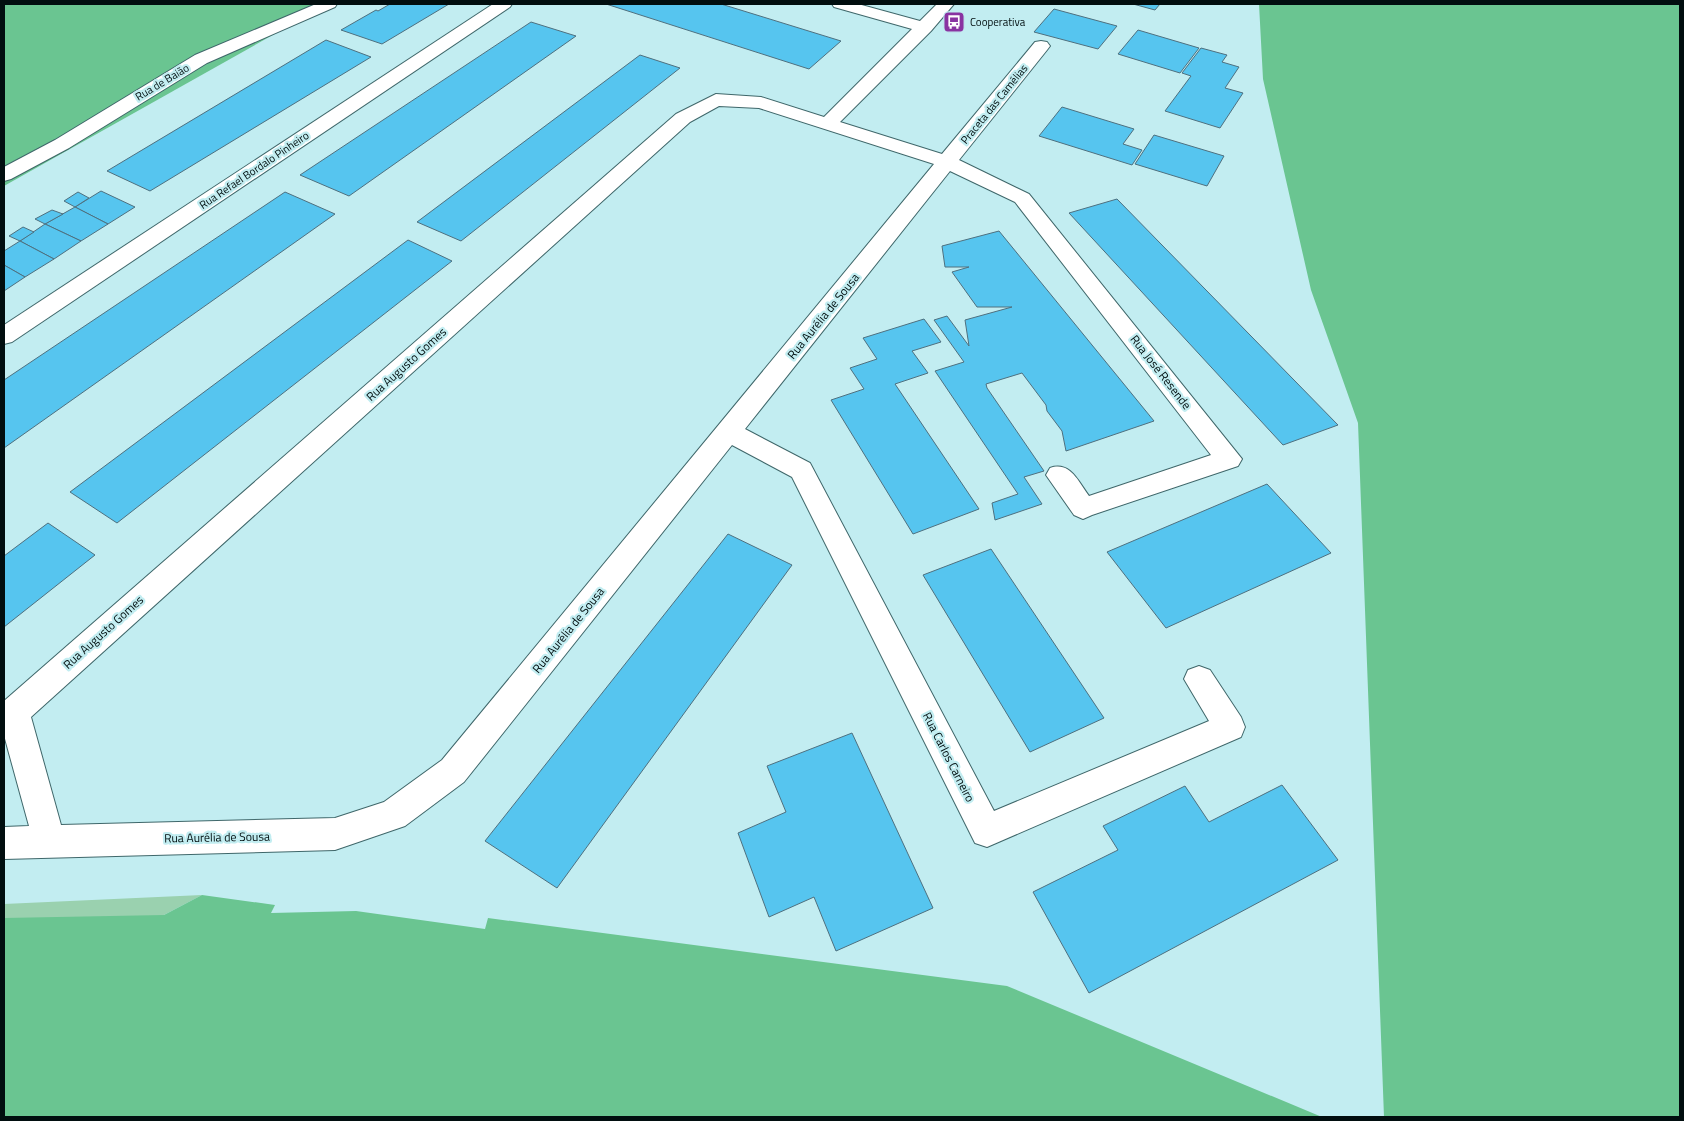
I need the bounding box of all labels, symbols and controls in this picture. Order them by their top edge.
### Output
bus stop icon: Cooperativa [942,10,966,34]
place label: Cooperativa [970,14,1026,30]
street label: Rua de Baião [132,60,192,104]
street label: Praceta das Camélias [957,61,1031,147]
street label: Rua Refael Bordalo Pinheiro [196,127,312,213]
street label: Rua Aurélia de Sousa [782,269,864,363]
street label: Rua Augusto Gomes [362,322,451,405]
street label: Rua José Resende [1126,331,1196,413]
street label: Rua Aurélia de Sousa [527,583,609,677]
street label: Rua Augusto Gomes [59,590,148,673]
street label: Rua Carlos Carneiro [918,709,980,805]
street label: Rua Aurélia de Sousa [164,827,270,847]

